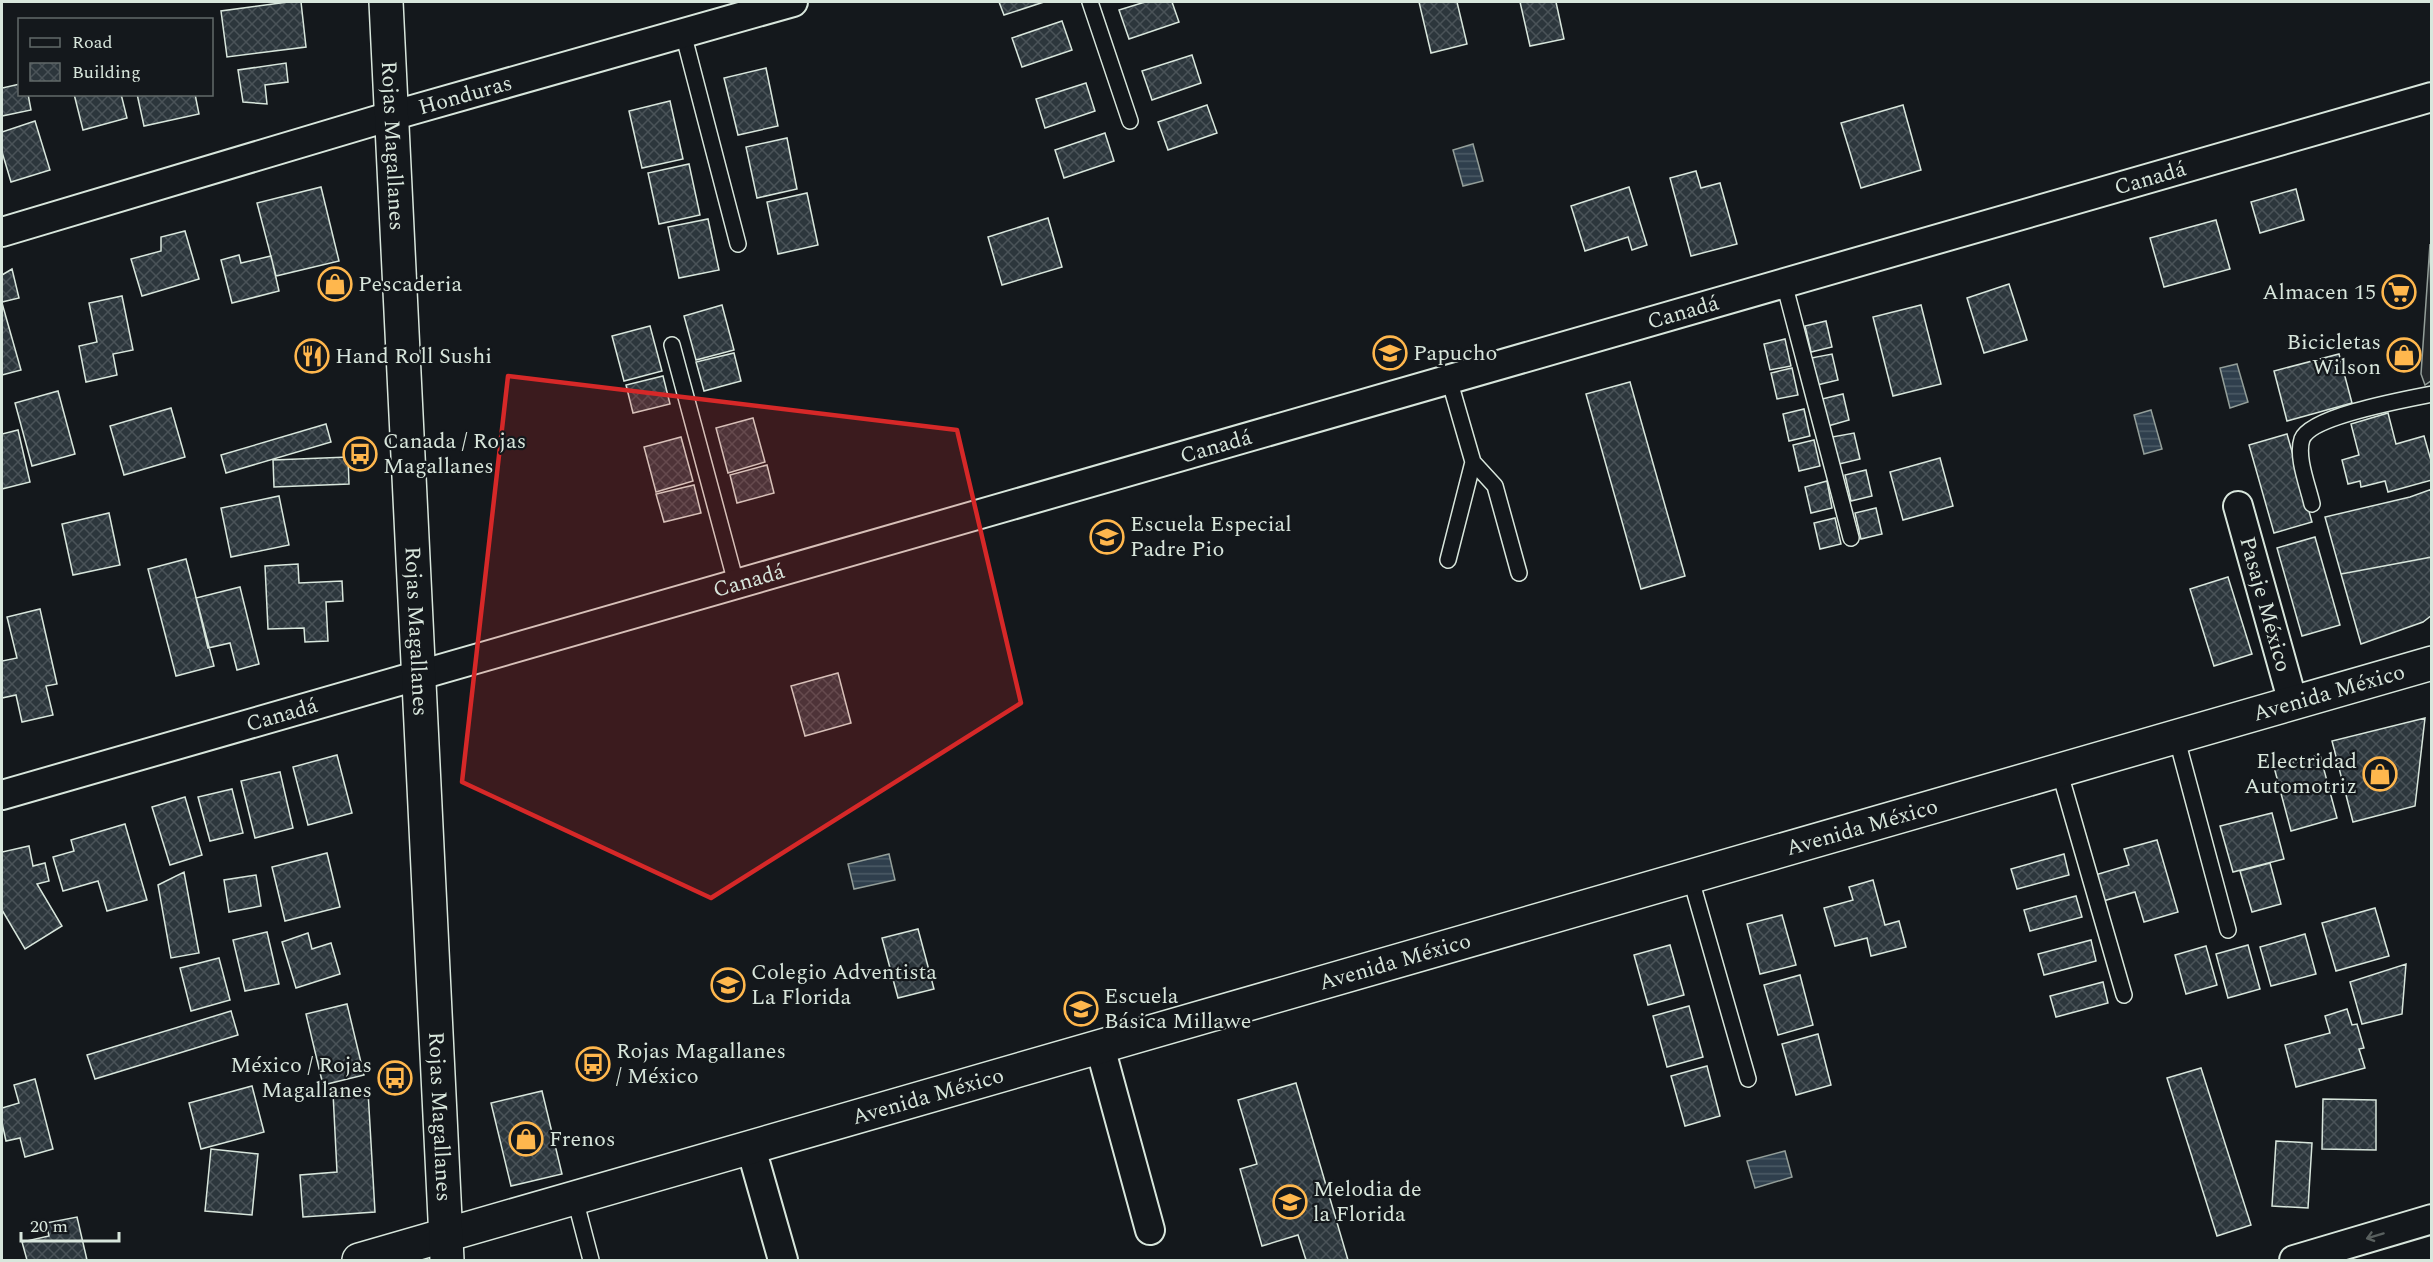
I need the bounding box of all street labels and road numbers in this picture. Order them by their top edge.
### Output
street label: Rojas Magallanes [372,60,414,232]
street label: Honduras [414,66,516,124]
street label: Canadá [2110,152,2190,204]
street label: Canadá [1643,286,1723,338]
street label: Canadá [1176,420,1256,472]
street label: Pasaje México [2231,533,2300,676]
street label: Rojas Magallanes [396,546,437,717]
street label: Canadá [709,554,789,606]
street label: Avenida México [2249,655,2409,730]
street label: Canadá [242,689,322,741]
street label: Avenida México [1782,790,1942,865]
street label: Avenida México [1315,924,1475,999]
street label: Rojas Magallanes [419,1031,461,1202]
street label: Avenida México [848,1059,1008,1134]

